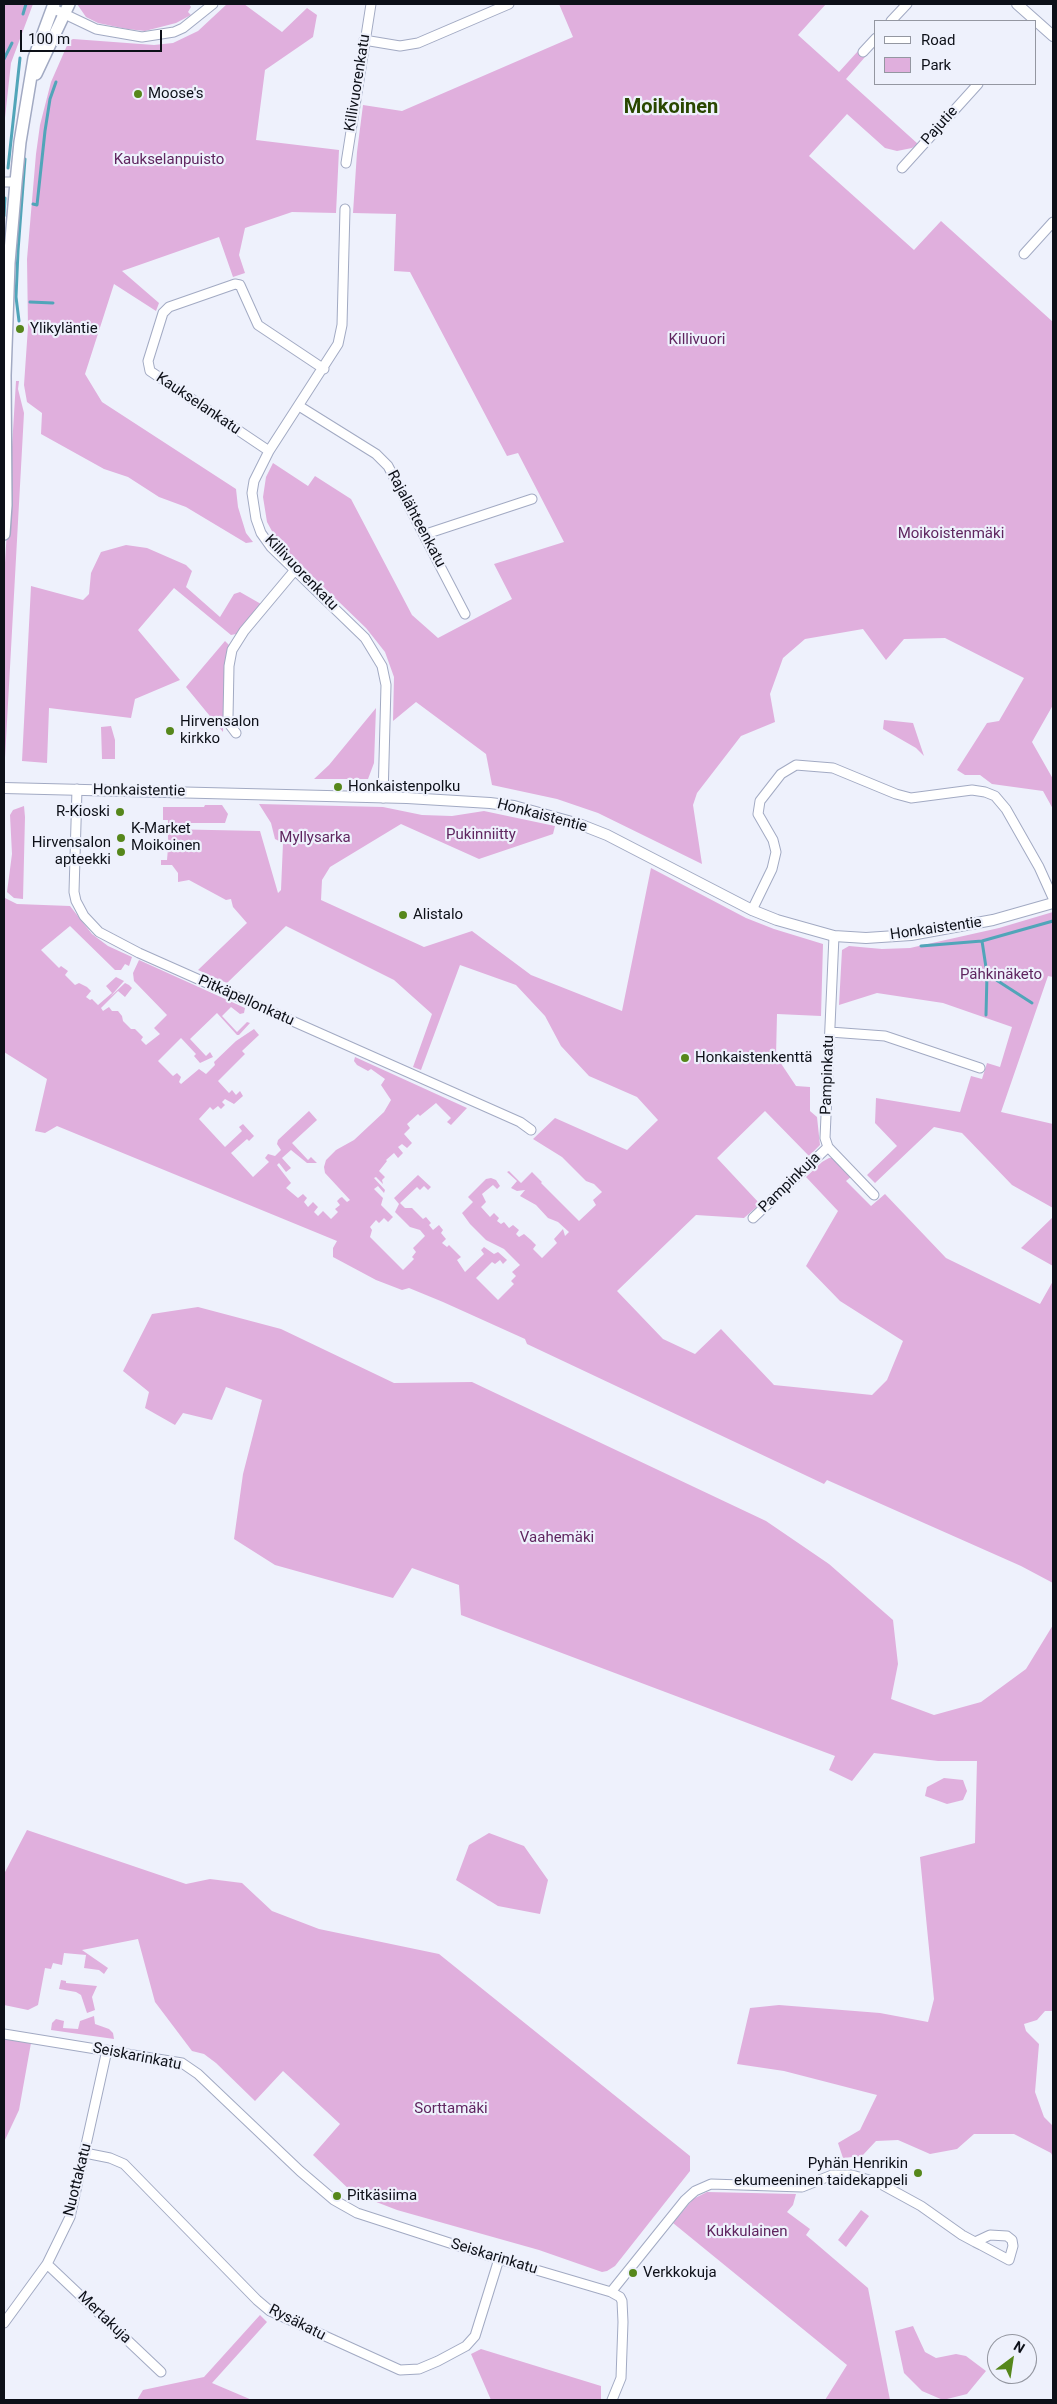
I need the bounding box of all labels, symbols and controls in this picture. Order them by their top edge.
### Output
scale bar [22,20,165,52]
legend [874,20,1037,85]
text: 100 m [28,30,70,48]
text: Road [921,31,955,49]
street label: Killivuorenkatu [341,33,375,133]
text: Park [921,56,951,74]
place label: Moose's [148,85,204,103]
marker: Moose's [132,88,144,100]
district label: Moikoinen [624,96,718,120]
street label: Pajutie [918,103,962,149]
park label: Kaukselanpuisto [114,151,224,169]
place label: Ylikyläntie [30,320,98,338]
marker: Ylikyläntie [14,323,26,335]
park label: Killivuori [669,331,725,349]
street label: Kaukselankatu [152,369,244,439]
street label: Rajalähteenkatu [383,467,449,571]
park label: Moikoistenmäki [898,525,1004,543]
street label: Killivuorenkatu [260,531,342,615]
place label: Hirvensalon kirkko [180,713,259,748]
marker: Hirvensalon kirkko [164,725,176,737]
place label: Honkaistenpolku [348,778,460,796]
street label: Honkaistentie [93,781,185,801]
marker: Honkaistenpolku [332,781,344,793]
street label: Honkaistentie [495,795,589,837]
place label: R-Kioski [56,803,110,821]
marker: R-Kioski [114,806,126,818]
place label: K-Market Moikoinen [131,820,201,855]
park label: Pukinniitty [446,826,516,844]
park label: Myllysarka [279,829,351,847]
marker: K-Market Moikoinen [115,832,127,844]
place label: Hirvensalon apteekki [32,834,111,869]
marker: Hirvensalon apteekki [115,846,127,858]
place label: Alistalo [413,906,463,924]
marker: Alistalo [397,909,409,921]
street label: Honkaistentie [889,914,983,944]
park label: Pähkinäketo [960,966,1042,984]
street label: Pitkäpellonkatu [195,972,297,1030]
street label: Pampinkatu [818,1035,838,1115]
place label: Honkaistenkenttä [695,1049,813,1067]
marker: Honkaistenkenttä [679,1052,691,1064]
street label: Pampinkuja [755,1149,825,1217]
park label: Vaahemäki [520,1529,594,1547]
street label: Seiskarinkatu [91,2040,183,2074]
park label: Sorttamäki [414,2100,488,2118]
street label: Nuottakatu [60,2142,96,2218]
place label: Pyhän Henrikin ekumeeninen taidekappeli [734,2155,908,2190]
marker: Pyhän Henrikin ekumeeninen taidekappeli [912,2167,924,2179]
place label: Pitkäsiima [347,2187,417,2205]
marker: Pitkäsiima [331,2190,343,2202]
park label: Kukkulainen [707,2223,787,2241]
street label: Seiskarinkatu [448,2235,540,2279]
place label: Verkkokuja [643,2264,717,2282]
marker: Verkkokuja [627,2267,639,2279]
street label: Mertakuja [74,2288,134,2348]
street label: Rysäkatu [266,2301,328,2345]
north arrow [987,2334,1037,2384]
text: N [1011,2338,1028,2356]

